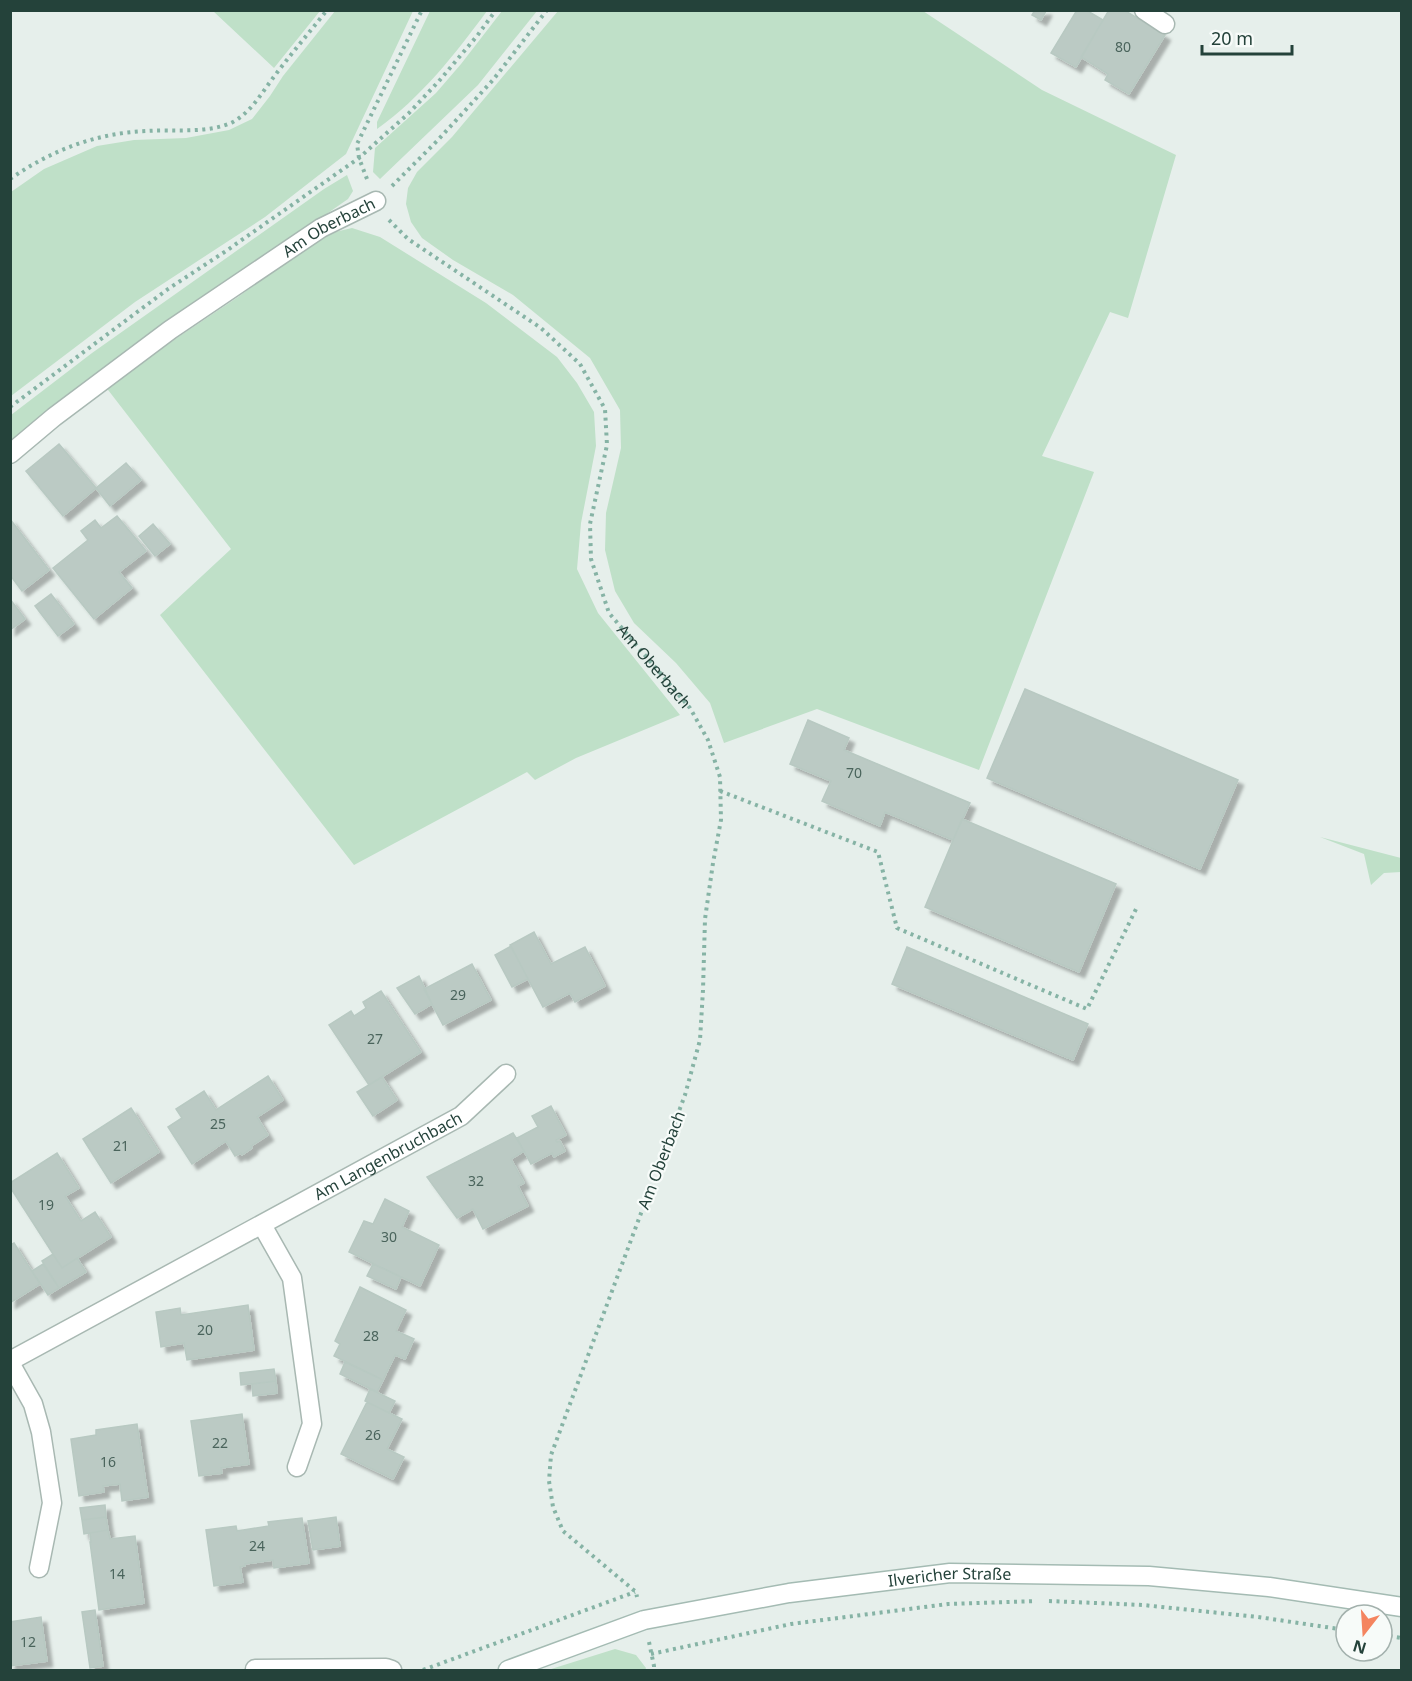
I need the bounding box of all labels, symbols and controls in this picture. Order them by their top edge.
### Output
scale bar [1202,18,1292,56]
text: 20 m [1211,26,1253,50]
house number: 80 [1115,37,1131,56]
street label: Am Oberbach [278,192,379,262]
street label: Am Oberbach [612,619,696,713]
house number: 70 [846,763,862,782]
house number: 29 [450,985,466,1004]
house number: 27 [367,1029,383,1048]
street label: Am Langenbruchbach [310,1107,466,1205]
street label: Am Oberbach [632,1108,690,1212]
house number: 25 [210,1114,226,1133]
house number: 21 [113,1136,129,1155]
house number: 32 [468,1171,484,1190]
house number: 19 [38,1195,54,1214]
house number: 30 [381,1227,397,1246]
house number: 20 [197,1320,213,1339]
house number: 28 [363,1326,379,1345]
house number: 26 [365,1425,381,1444]
house number: 22 [212,1433,228,1452]
house number: 16 [100,1452,116,1471]
house number: 24 [249,1536,265,1555]
street label: Ilvericher Straße [887,1562,1011,1592]
house number: 14 [109,1564,125,1583]
north arrow [1334,1603,1394,1663]
house number: 12 [20,1632,36,1651]
text: N [1350,1635,1369,1660]

